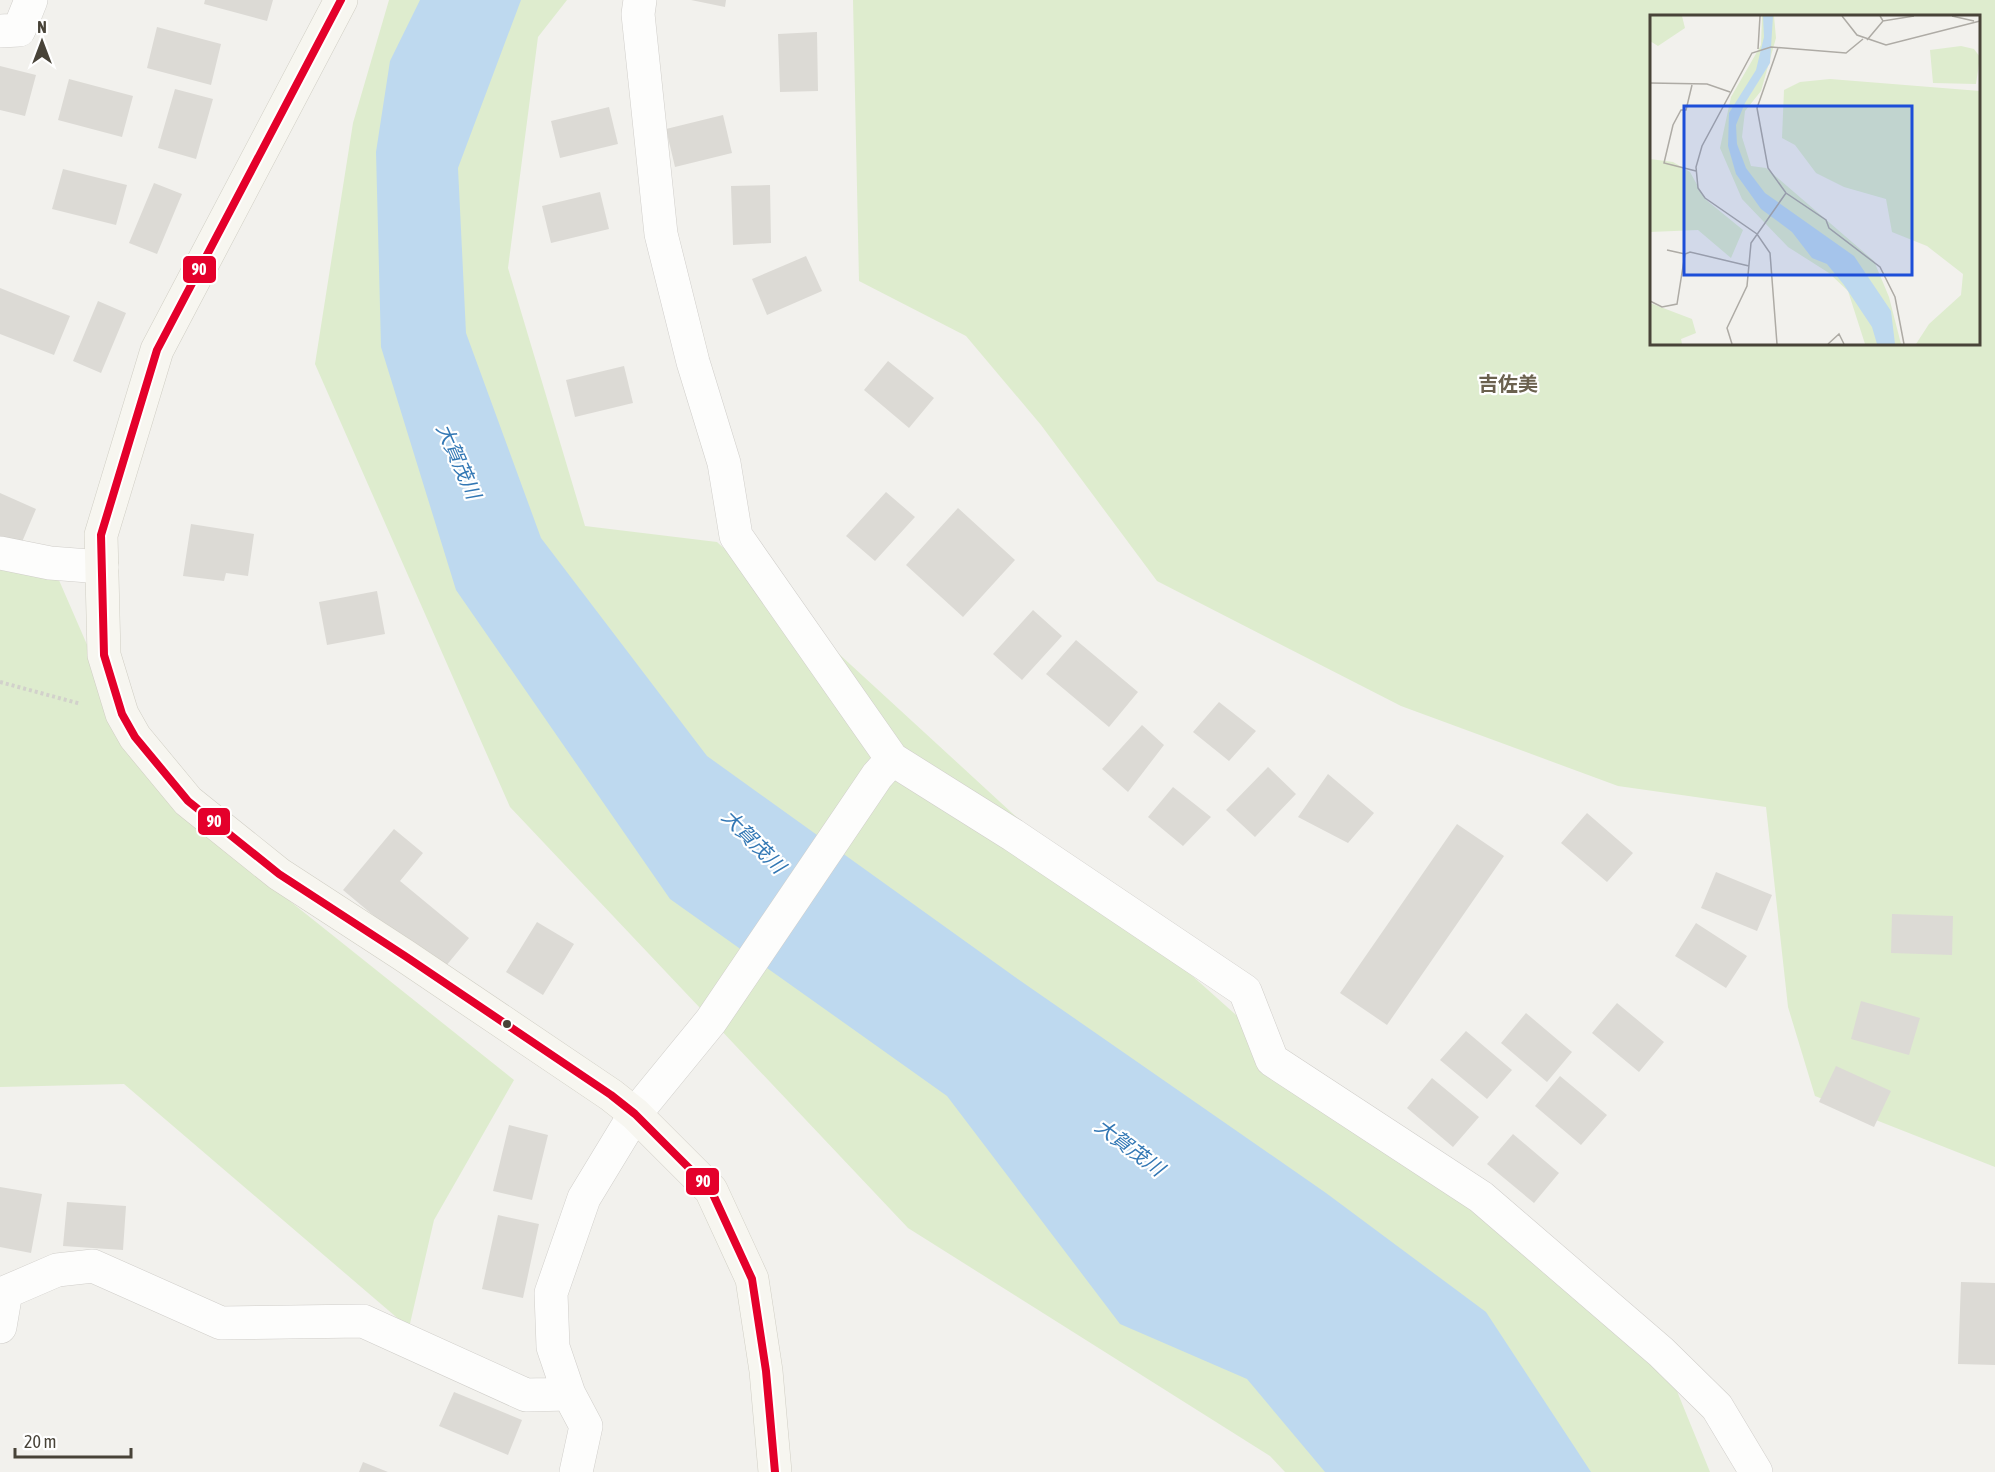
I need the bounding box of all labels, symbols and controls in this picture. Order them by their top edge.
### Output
north arrow [12,12,72,72]
inset map [1650,15,1980,345]
text: N [37,18,47,36]
line badge: 90 [182,255,217,284]
text: 90 [191,260,207,278]
district label: 吉佐美 [1478,372,1538,395]
water label: 大賀茂川 [432,420,487,504]
water label: 大賀茂川 [718,805,792,879]
line badge: 90 [197,807,231,836]
text: 90 [206,812,222,830]
unlabelled marker [501,1018,513,1030]
water label: 大賀茂川 [1091,1114,1170,1181]
line badge: 90 [685,1167,720,1196]
text: 90 [695,1172,711,1190]
scale bar [15,1421,130,1459]
text: 20 m [24,1431,56,1452]

